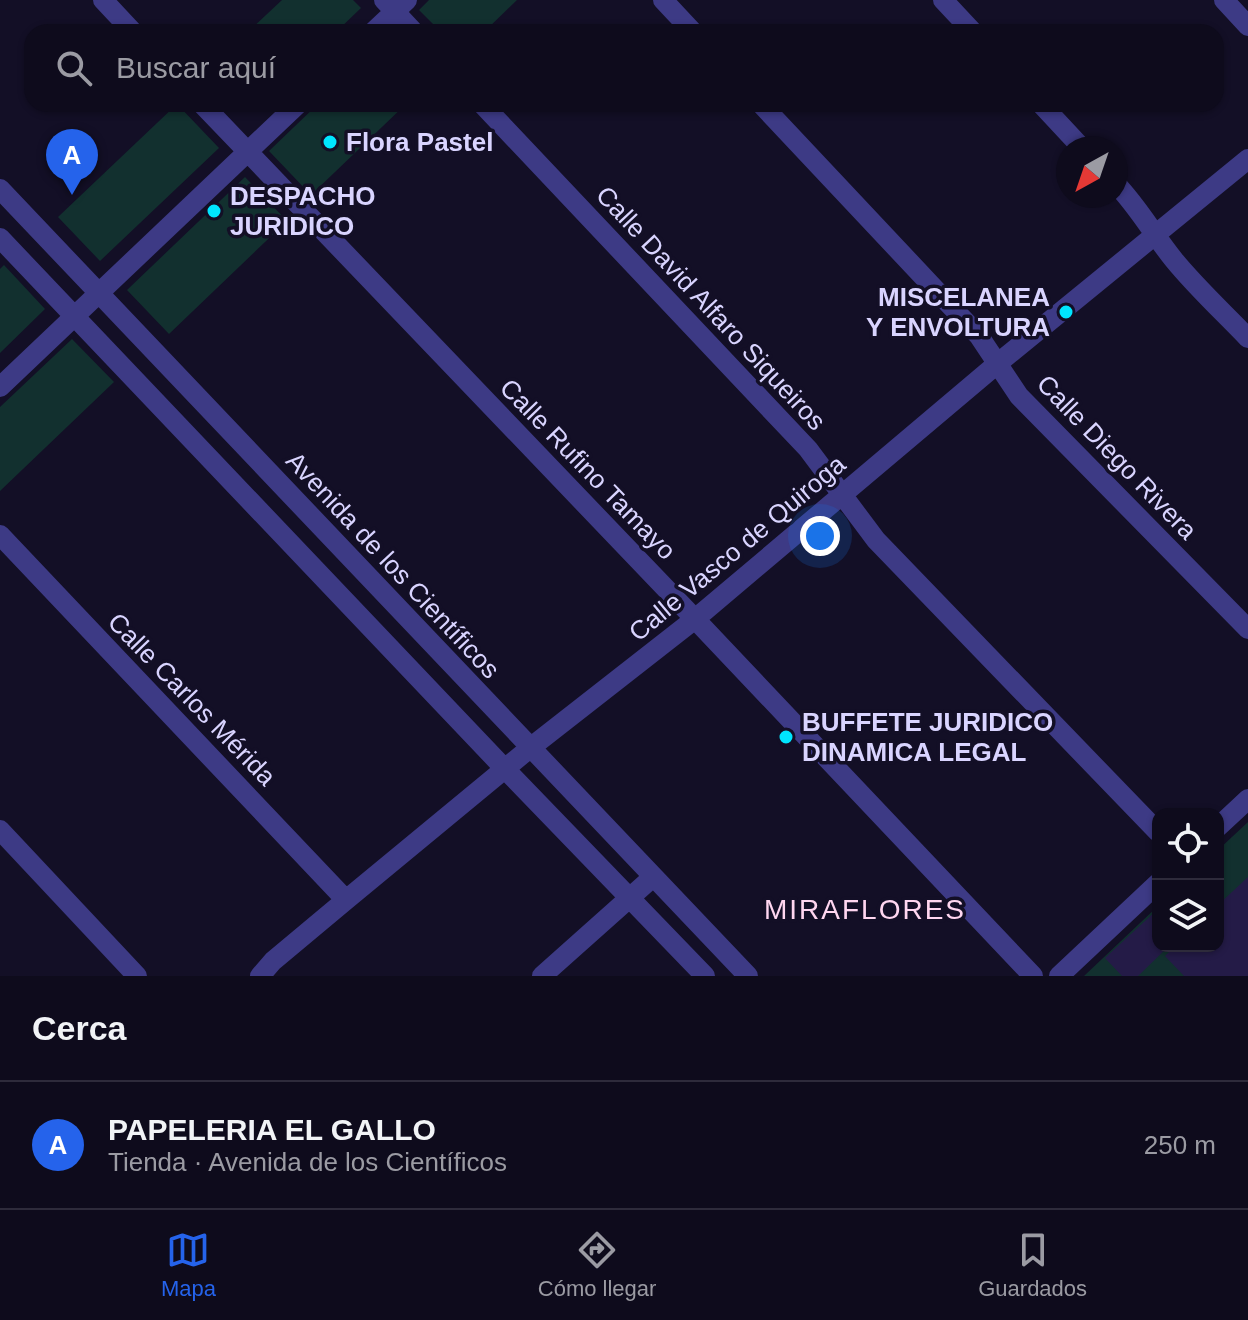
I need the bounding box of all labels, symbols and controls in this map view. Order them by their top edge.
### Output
search box [24,24,1224,112]
icon: search [52,46,96,90]
text: Buscar aquí [116,51,276,84]
place label: Flora Pastel [346,127,493,157]
pin: A [46,129,98,195]
marker: Flora Pastel [321,133,339,151]
north arrow [1056,136,1128,208]
street label: Calle David Alfaro Siqueiros [590,180,832,436]
place label: DESPACHO JURIDICO [230,181,375,241]
marker: DESPACHO JURIDICO [205,202,223,220]
place label: MISCELANEA Y ENVOLTURA [866,282,1050,342]
marker: MISCELANEA Y ENVOLTURA [1057,303,1075,321]
street label: Calle Diego Rivera [1031,369,1203,546]
street label: Calle Rufino Tamayo [494,372,682,566]
street label: Avenida de los Científicos [280,446,506,684]
street label: Calle Vasco de Quiroga [623,449,851,647]
your location [800,516,840,556]
street label: Calle Carlos Mérida [102,606,282,792]
place label: BUFFETE JURIDICO DINAMICA LEGAL [802,707,1053,767]
marker: BUFFETE JURIDICO DINAMICA LEGAL [777,728,795,746]
map controls [1152,808,1224,952]
button: locate [1152,808,1224,880]
button: layers [1152,880,1224,952]
district label: MIRAFLORES [764,894,966,925]
text: Cerca [32,1009,127,1047]
text: PAPELERIA EL GALLO [108,1113,436,1146]
text: A [49,1130,67,1160]
text: 250 m [1144,1130,1216,1160]
text: Tienda · Avenida de los Científicos [108,1147,507,1177]
tab: Mapa [161,1228,216,1302]
tab: Cómo llegar [538,1228,656,1302]
tab: Guardados [978,1228,1087,1302]

